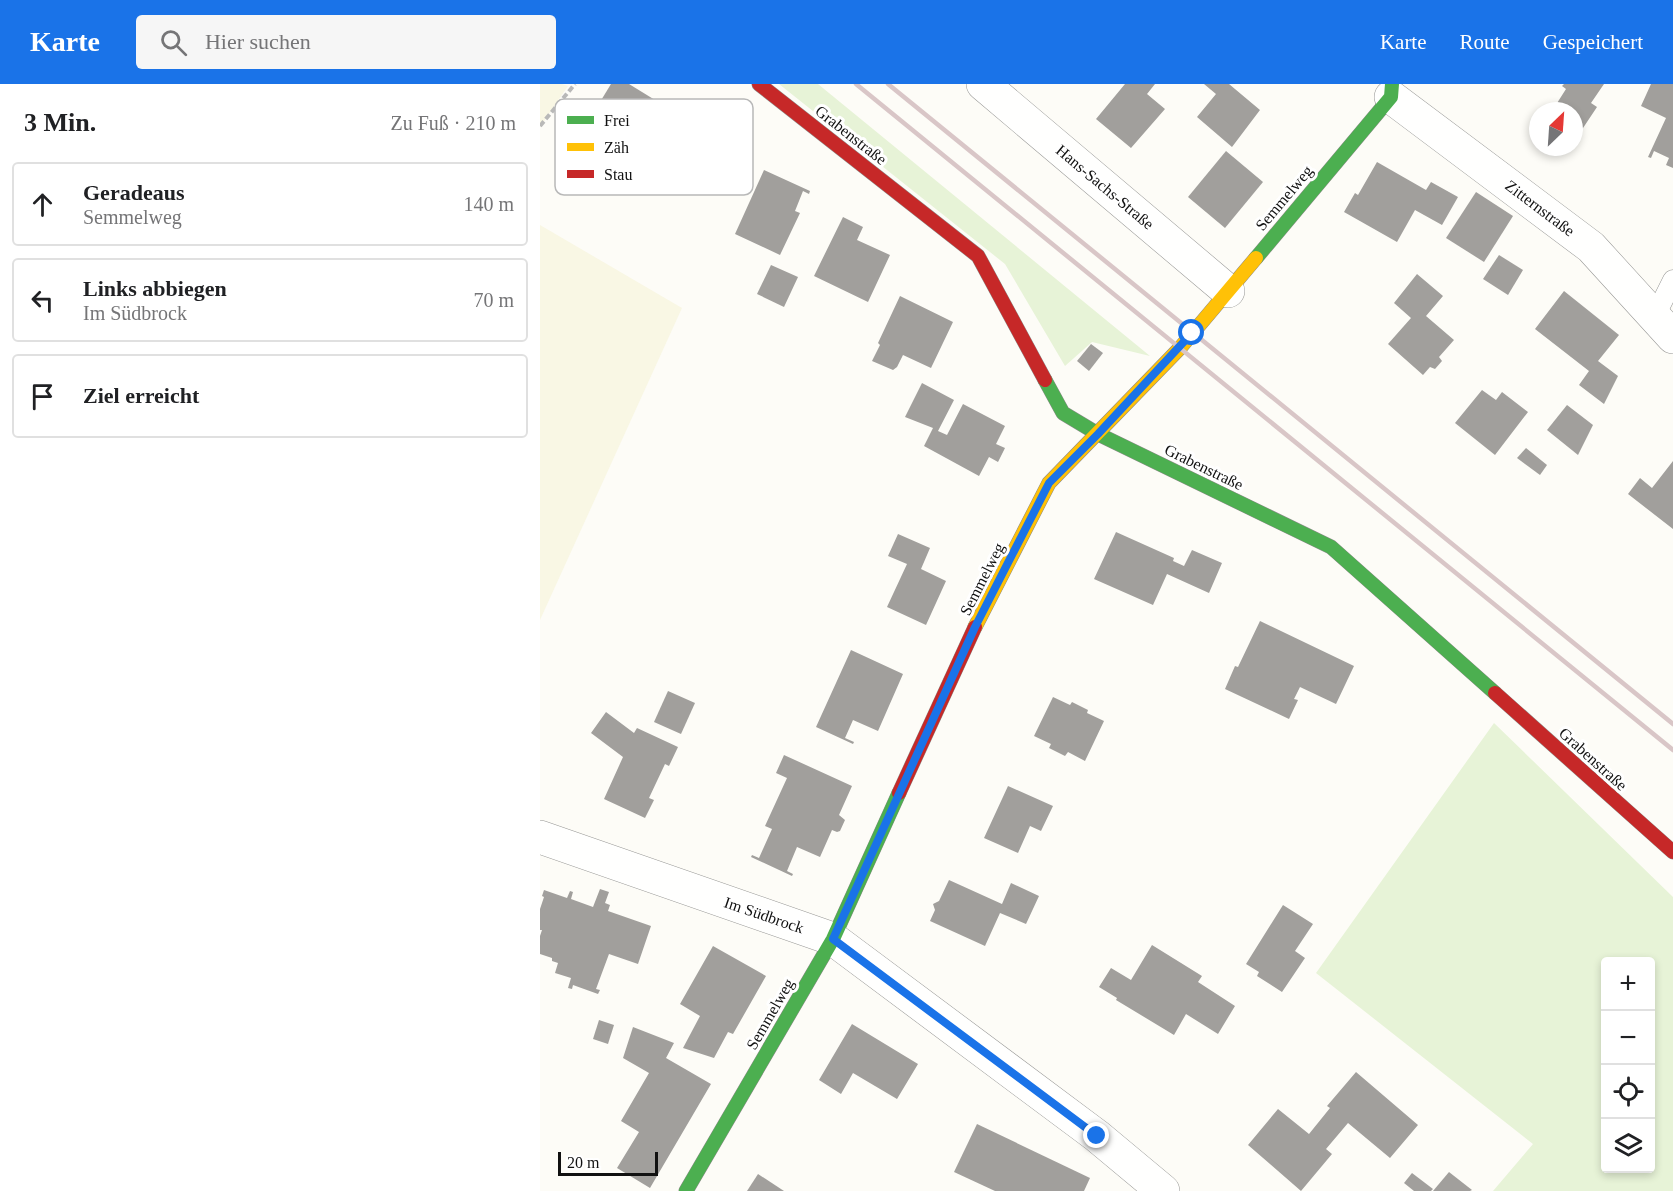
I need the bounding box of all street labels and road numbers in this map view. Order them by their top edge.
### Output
street label: Grabenstraße [812,102,890,168]
street label: Hans-Sachs-Straße [1053,141,1157,233]
street label: Semmelweg [1252,162,1317,234]
street label: Zitternstraße [1502,177,1578,239]
street label: Grabenstraße [1162,441,1246,493]
street label: Semmelweg [956,540,1008,619]
street label: Grabenstraße [1556,724,1630,794]
street label: Im Südbrock [722,893,806,937]
street label: Semmelweg [743,976,798,1053]

